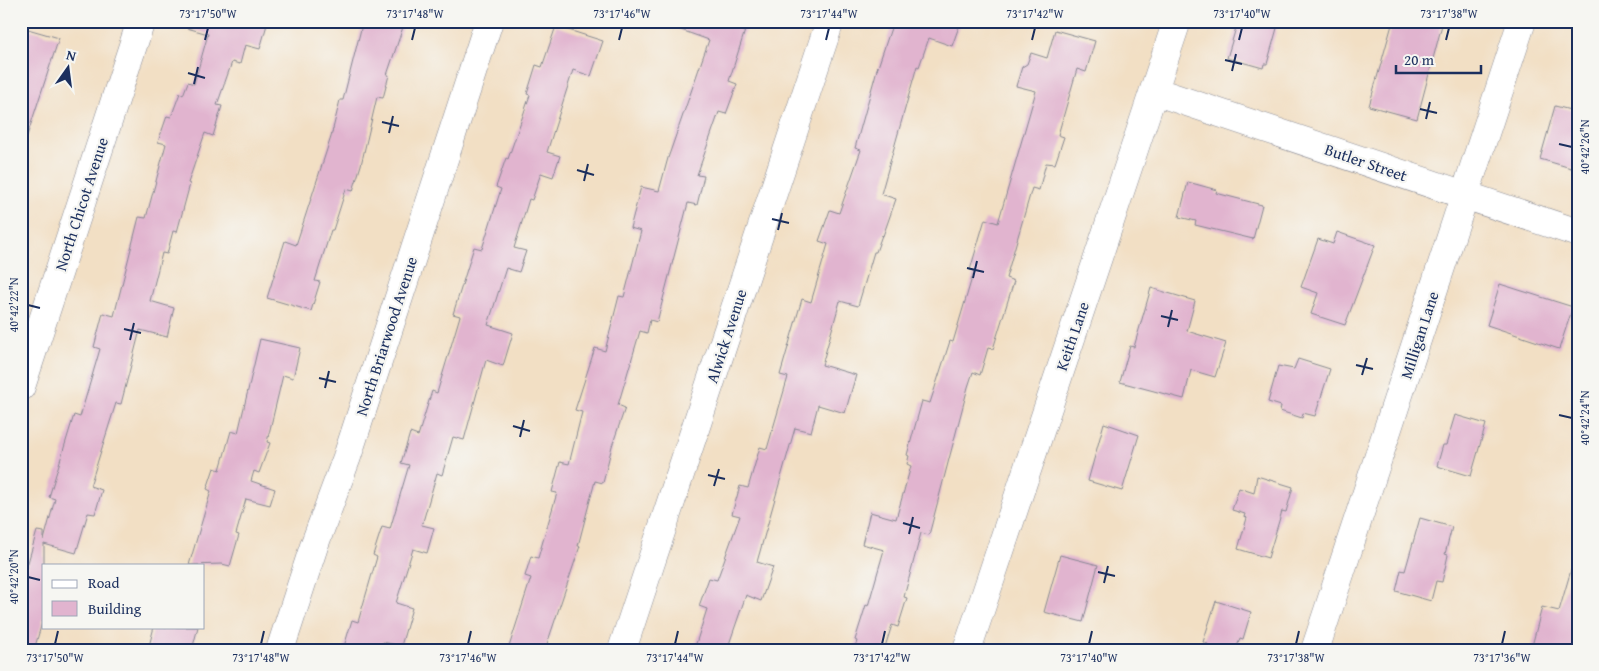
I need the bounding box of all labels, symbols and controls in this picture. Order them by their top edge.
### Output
text: 73°17'50"W [179,5,238,22]
text: 73°17'48"W [386,5,445,22]
text: 73°17'46"W [593,5,652,22]
text: 73°17'44"W [800,5,859,22]
text: 73°17'42"W [1006,5,1065,22]
text: 73°17'40"W [1213,5,1272,22]
text: 73°17'38"W [1420,5,1479,22]
north arrow [42,42,92,92]
scale bar [1396,42,1482,74]
text: N [64,45,79,66]
text: 20 m [1404,49,1435,70]
text: 40°42'26"N [1576,119,1593,175]
street label: North Chicot Avenue [48,134,114,274]
street label: Butler Street [1321,137,1411,187]
street label: North Briarwood Avenue [349,253,423,419]
text: 40°42'22"N [5,277,22,333]
street label: Alwick Avenue [699,286,753,386]
street label: Milligan Lane [1394,288,1444,382]
street label: Keith Lane [1049,298,1095,374]
text: 40°42'24"N [1576,390,1593,446]
text: 40°42'20"N [5,549,22,605]
legend [42,564,205,628]
text: Road [88,572,119,593]
text: Building [88,598,142,619]
text: 73°17'50"W [26,649,85,666]
text: 73°17'48"W [232,649,291,666]
text: 73°17'46"W [439,649,498,666]
text: 73°17'44"W [646,649,705,666]
text: 73°17'42"W [853,649,912,666]
text: 73°17'40"W [1060,649,1119,666]
text: 73°17'38"W [1267,649,1326,666]
text: 73°17'36"W [1473,649,1532,666]

